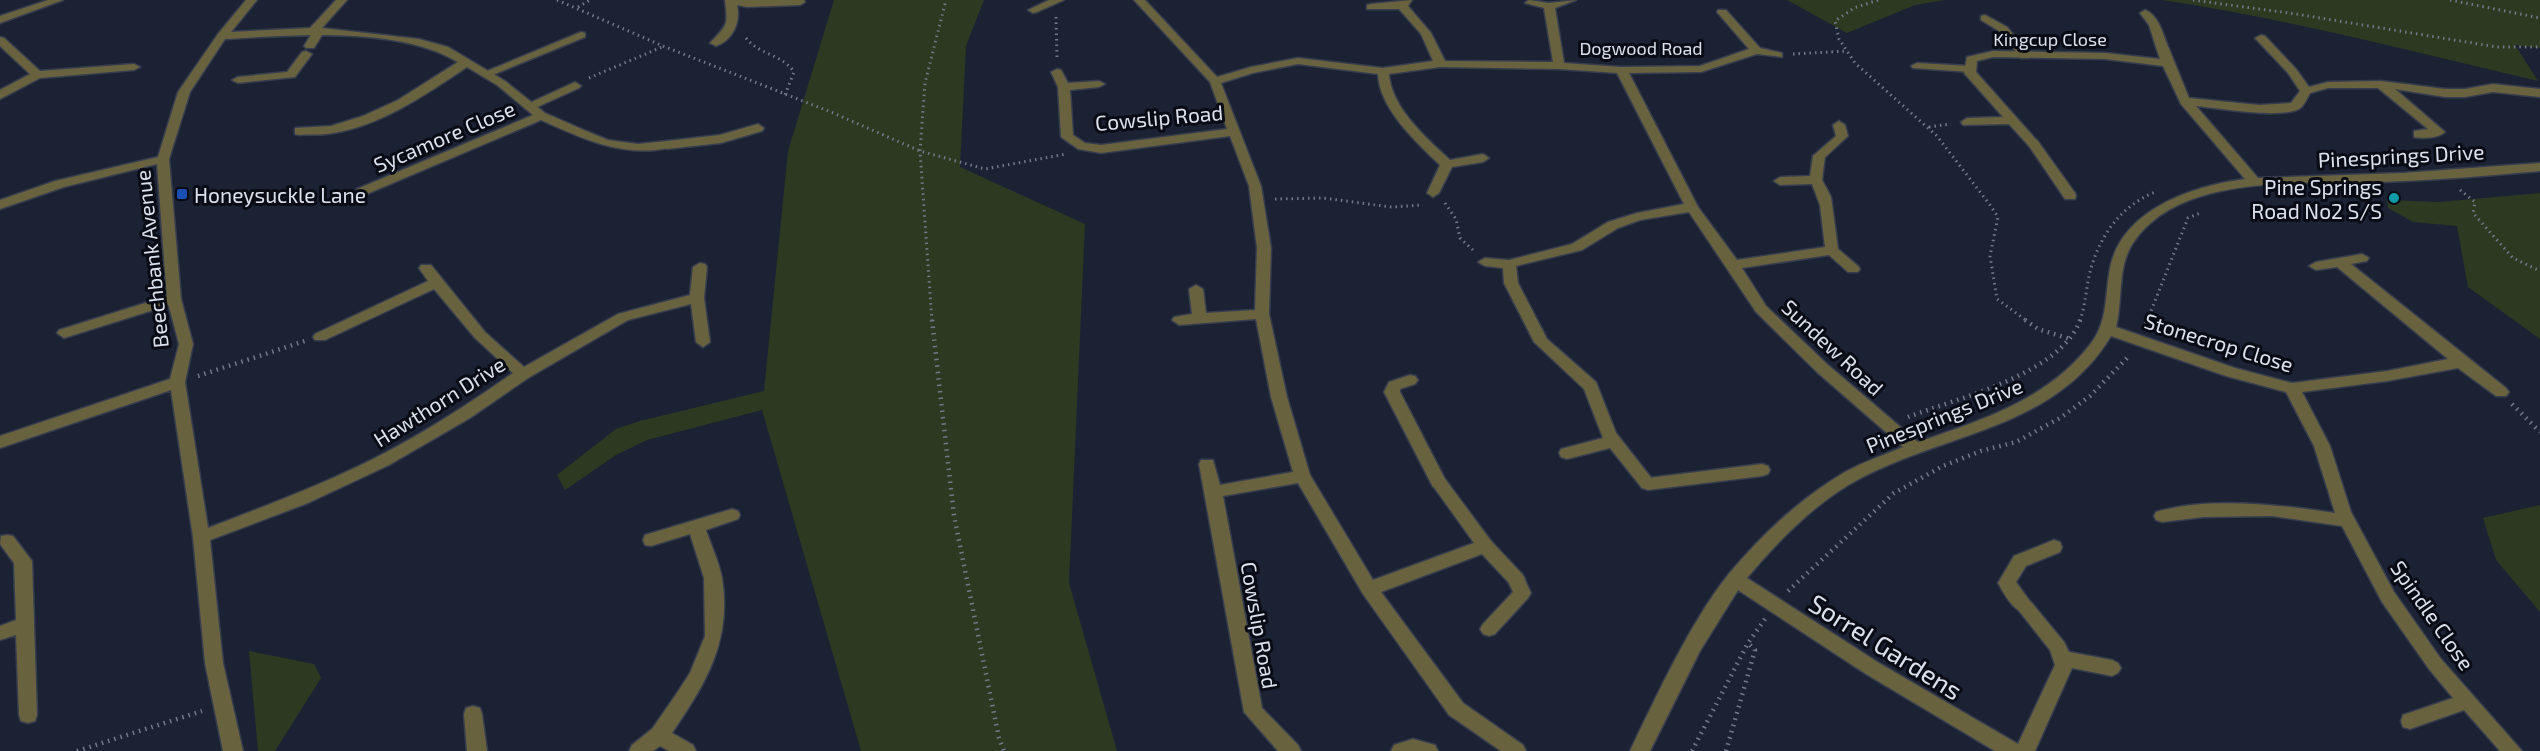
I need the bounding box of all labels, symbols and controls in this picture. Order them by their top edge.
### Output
street label: Kingcup Close [1993,28,2107,50]
street label: Dogwood Road [1579,37,1703,59]
street label: Sycamore Close [370,95,518,177]
street label: Cowslip Road [1094,99,1224,135]
street label: Pinesprings Drive [2317,138,2485,172]
street label: Beechbank Avenue [129,169,173,349]
place label: Pine Springs Road No2 S/S [2251,174,2382,223]
place label: Honeysuckle Lane [194,182,366,207]
marker: Honeysuckle Lane [175,187,189,201]
marker: Pine Springs Road No2 S/S [2387,191,2401,205]
street label: Sundew Road [1777,294,1889,400]
street label: Stonecrop Close [2142,307,2296,377]
street label: Hawthorn Drive [369,351,509,451]
street label: Pinesprings Drive [1862,372,2026,458]
street label: Spindle Close [2386,556,2480,674]
street label: Cowslip Road [1237,560,1283,690]
street label: Sorrel Gardens [1804,587,1968,705]

